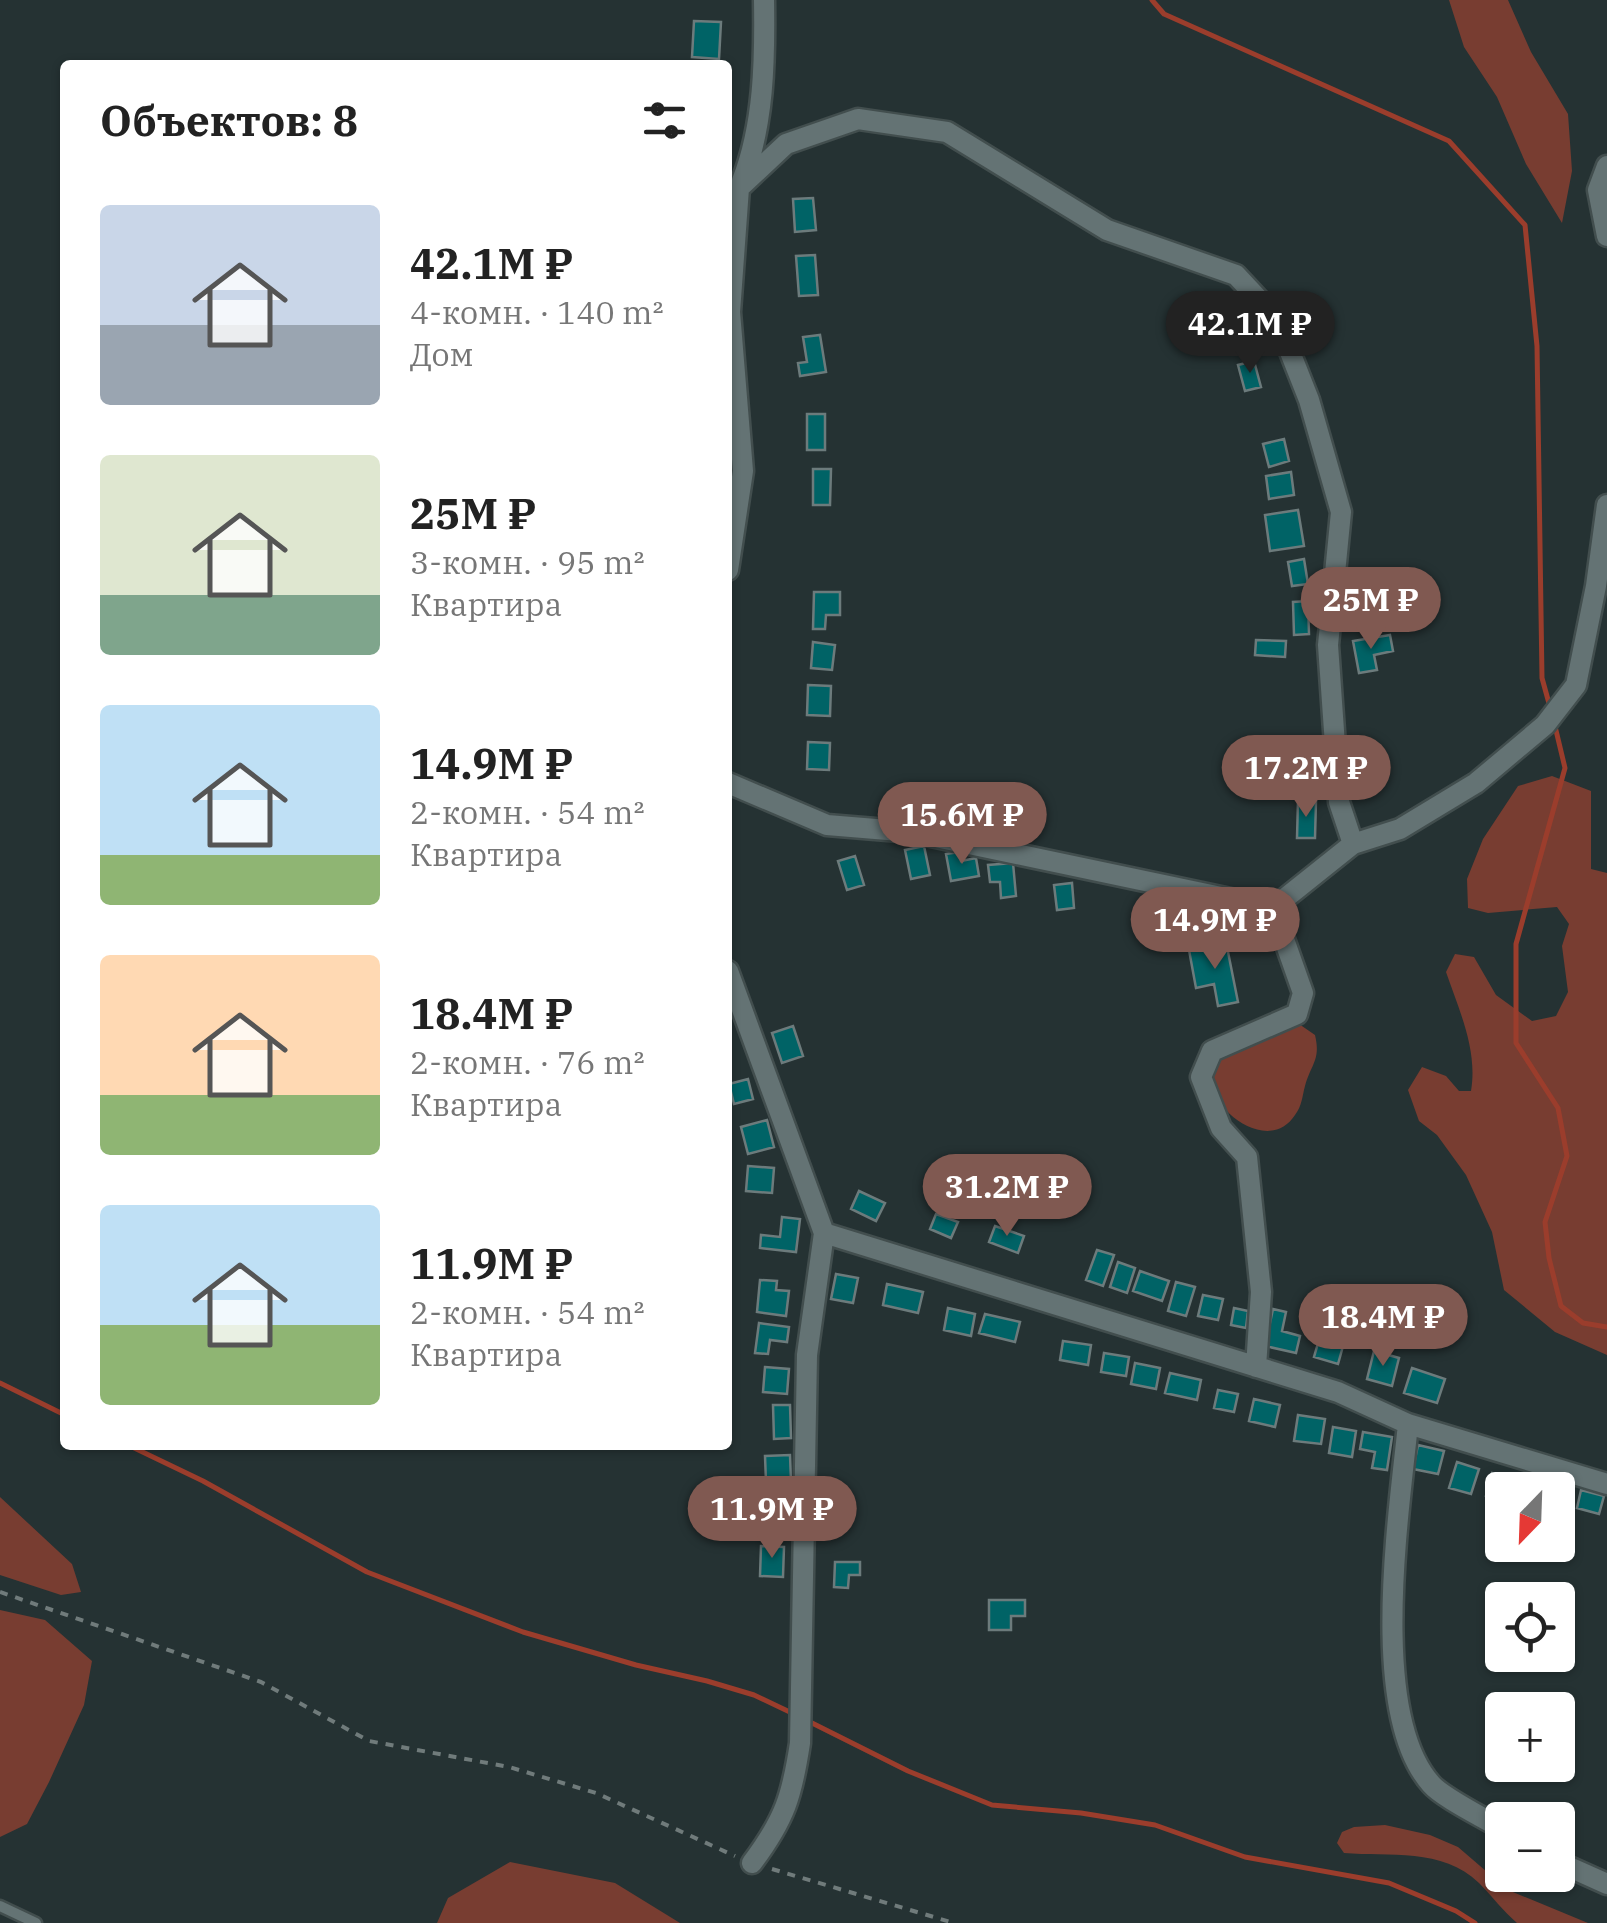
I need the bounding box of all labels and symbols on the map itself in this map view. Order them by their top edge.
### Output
pin: 42.1M ₽ [1158,291,1342,376]
pin: 25M ₽ [1301,567,1441,652]
pin: 17.2M ₽ [1214,735,1398,820]
pin: 15.6M ₽ [870,782,1054,867]
pin: 14.9M ₽ [1123,887,1307,972]
pin: 31.2M ₽ [915,1154,1099,1239]
pin: 18.4M ₽ [1291,1284,1475,1369]
north arrow [1485,1472,1575,1562]
pin: 11.9M ₽ [680,1476,864,1561]

